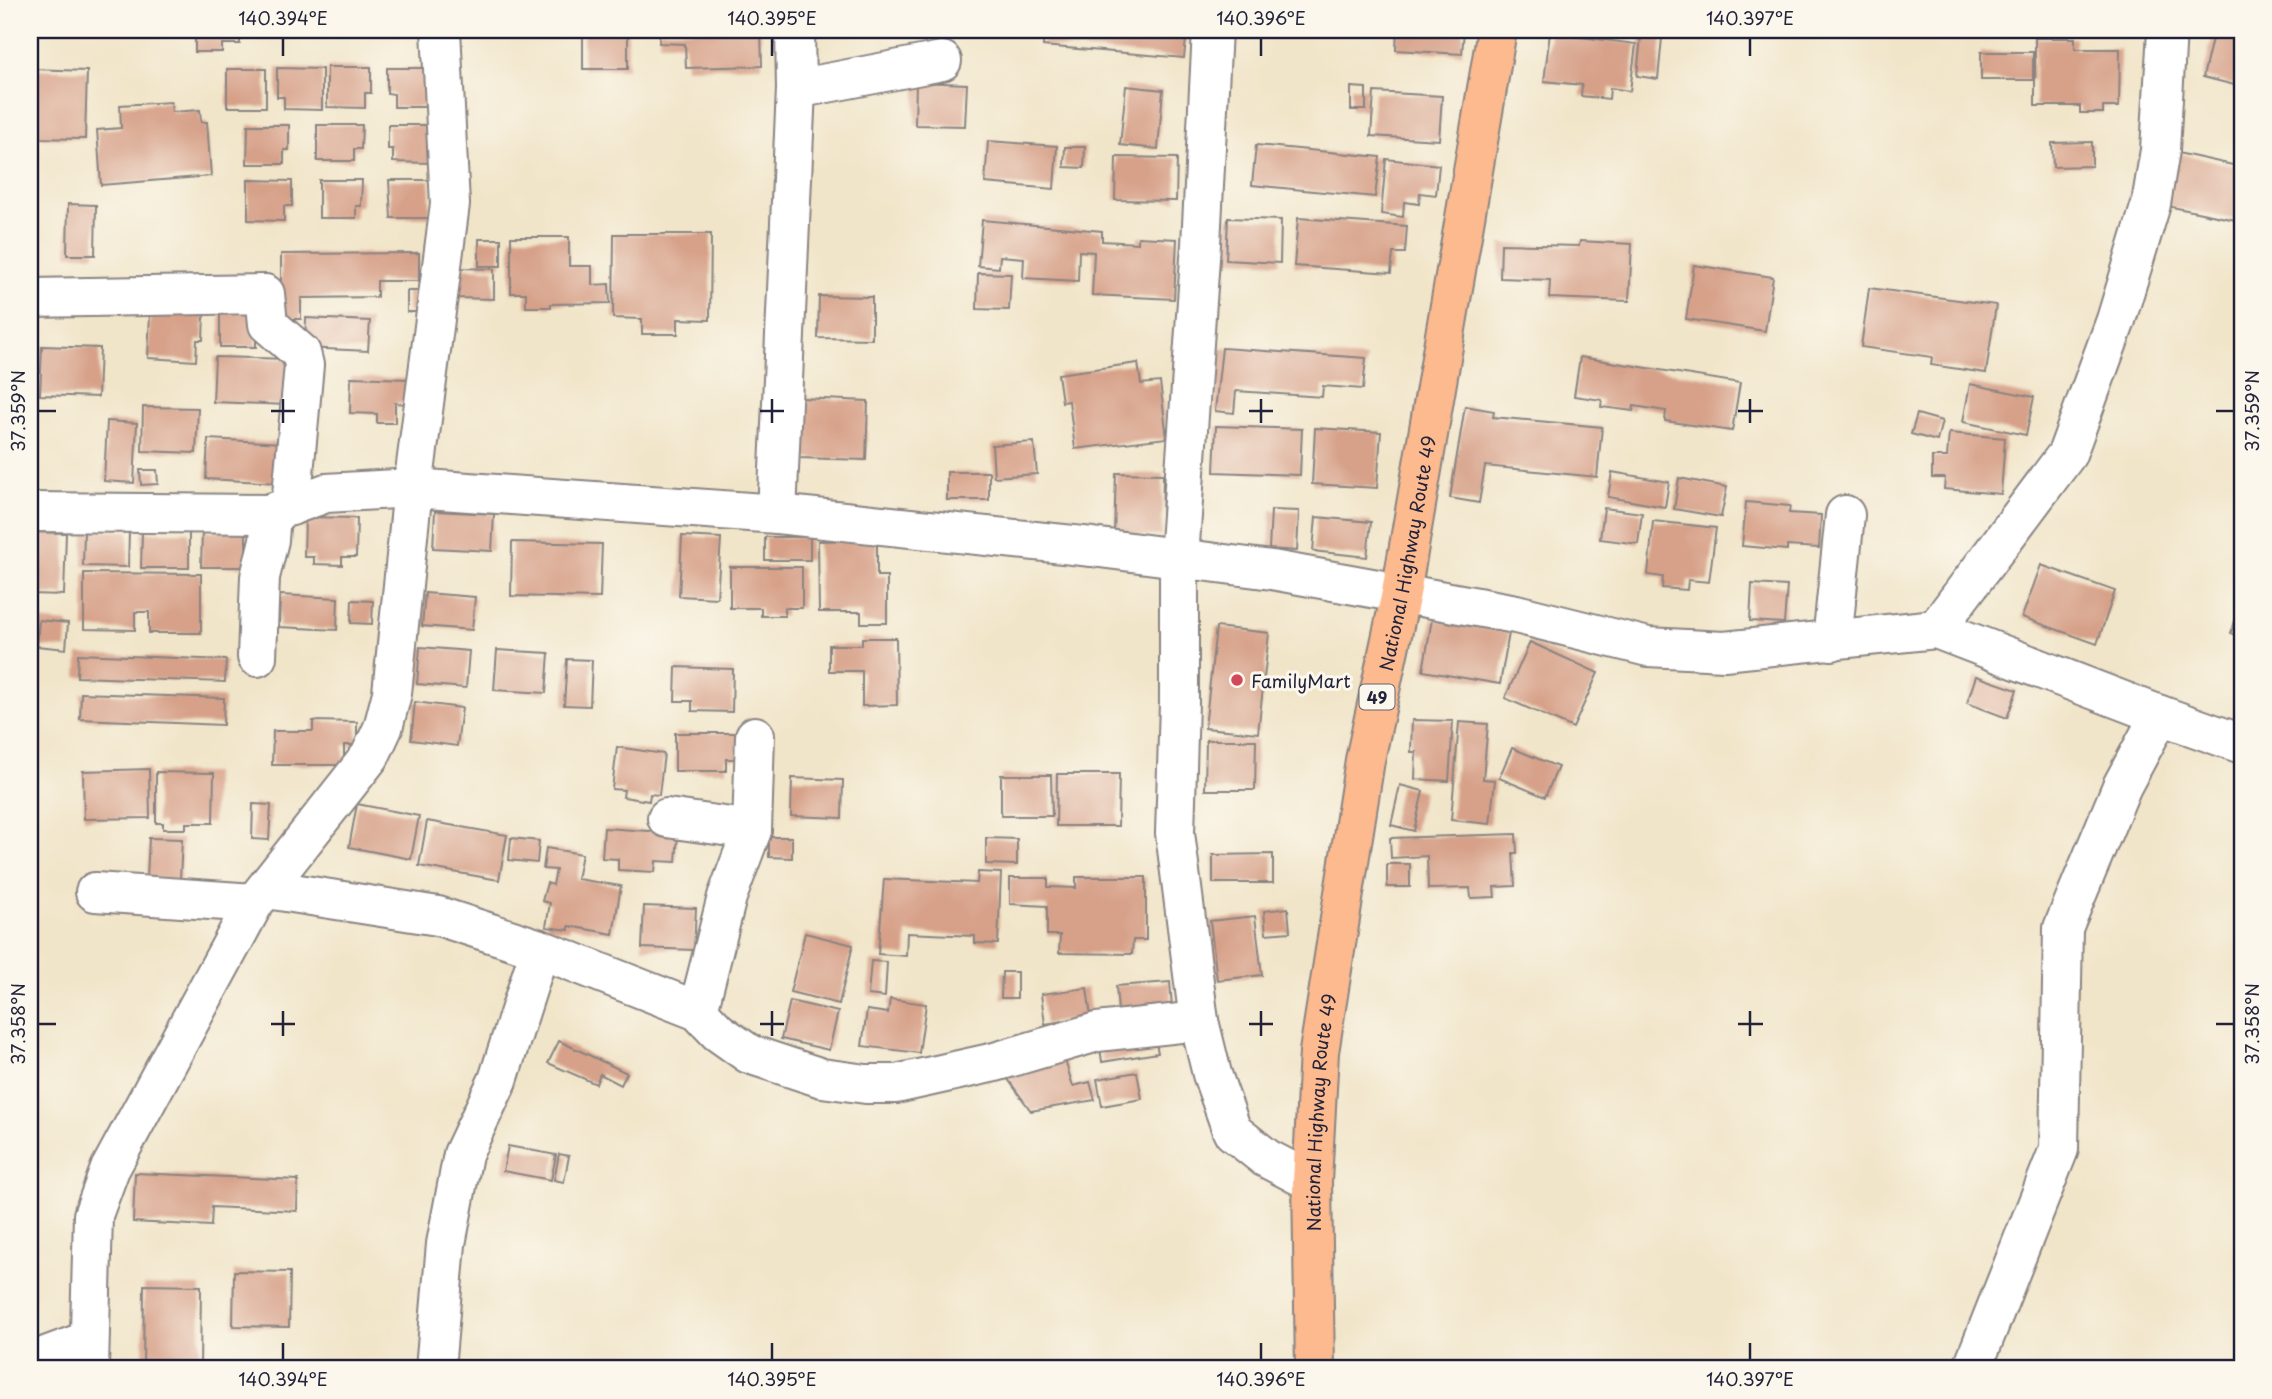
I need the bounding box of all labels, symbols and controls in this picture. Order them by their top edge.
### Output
text: 140.394°E [238,4,328,31]
text: 140.395°E [727,4,817,31]
text: 140.396°E [1216,4,1306,31]
text: 140.397°E [1706,4,1794,31]
text: 37.359°N [4,370,31,452]
text: 37.359°N [2238,370,2265,452]
street label: National Highway Route 49 [1371,433,1441,673]
place label: FamilyMart [1251,667,1351,694]
marker: FamilyMart [1229,672,1245,688]
road number: 49 [1360,684,1394,710]
text: 37.358°N [4,983,31,1065]
text: 37.358°N [2238,983,2265,1065]
street label: National Highway Route 49 [1298,991,1342,1232]
text: 140.394°E [238,1365,328,1392]
text: 140.395°E [727,1365,817,1392]
text: 140.396°E [1216,1365,1306,1392]
text: 140.397°E [1706,1365,1794,1392]

